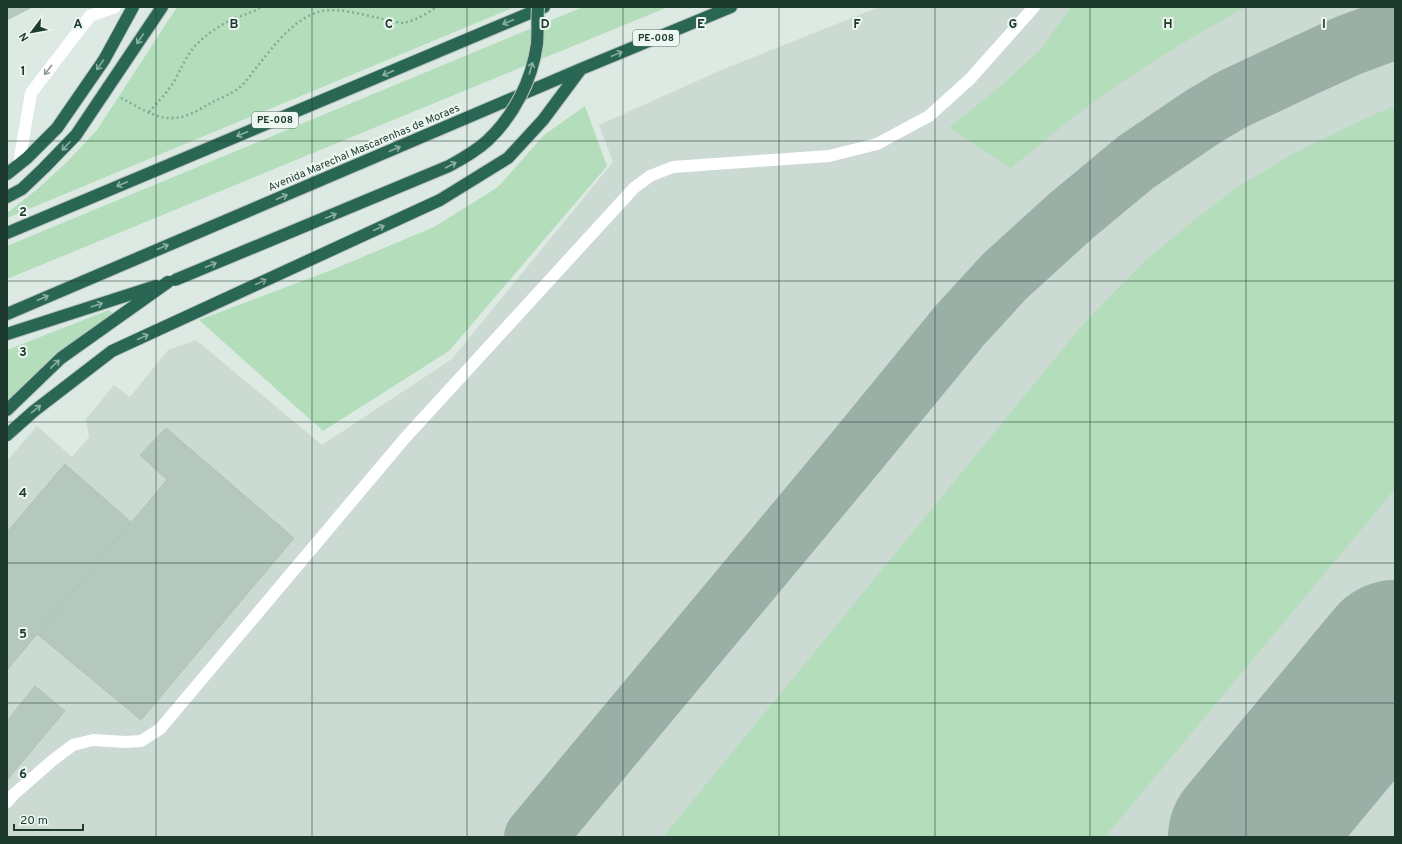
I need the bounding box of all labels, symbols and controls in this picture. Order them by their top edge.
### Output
north arrow [12,12,52,52]
text: A [73,17,83,33]
text: B [230,17,239,33]
text: C [385,17,393,33]
text: D [540,17,550,33]
text: E [697,17,705,33]
text: F [853,17,861,33]
text: G [1009,17,1018,33]
text: H [1163,17,1173,33]
text: I [1322,17,1326,33]
one-way arrow [502,19,514,26]
text: N [16,30,32,44]
road number: PE-008 [633,30,679,46]
one-way arrow [136,34,145,45]
one-way arrow [610,50,622,57]
one-way arrow [96,60,104,71]
one-way arrow [528,62,535,75]
text: 1 [20,64,26,80]
one-way arrow [44,65,52,76]
one-way arrow [382,69,394,77]
street label: Avenida Marechal Mascarenhas de Moraes [266,101,462,195]
road number: PE-008 [252,112,298,128]
one-way arrow [237,131,249,138]
one-way arrow [62,140,71,150]
one-way arrow [388,144,400,152]
one-way arrow [445,161,457,168]
one-way arrow [117,181,129,189]
one-way arrow [276,192,288,200]
text: 2 [19,205,27,221]
one-way arrow [325,211,337,219]
one-way arrow [373,224,385,231]
one-way arrow [156,243,168,251]
one-way arrow [204,261,216,268]
one-way arrow [255,278,267,285]
one-way arrow [36,294,48,302]
one-way arrow [91,301,104,308]
one-way arrow [137,333,149,340]
text: 3 [19,345,27,361]
one-way arrow [50,359,60,369]
one-way arrow [31,405,41,414]
text: 4 [19,486,27,502]
text: 5 [19,627,27,643]
text: 6 [19,767,27,783]
scale bar [14,806,83,832]
text: 20 m [20,813,48,829]

